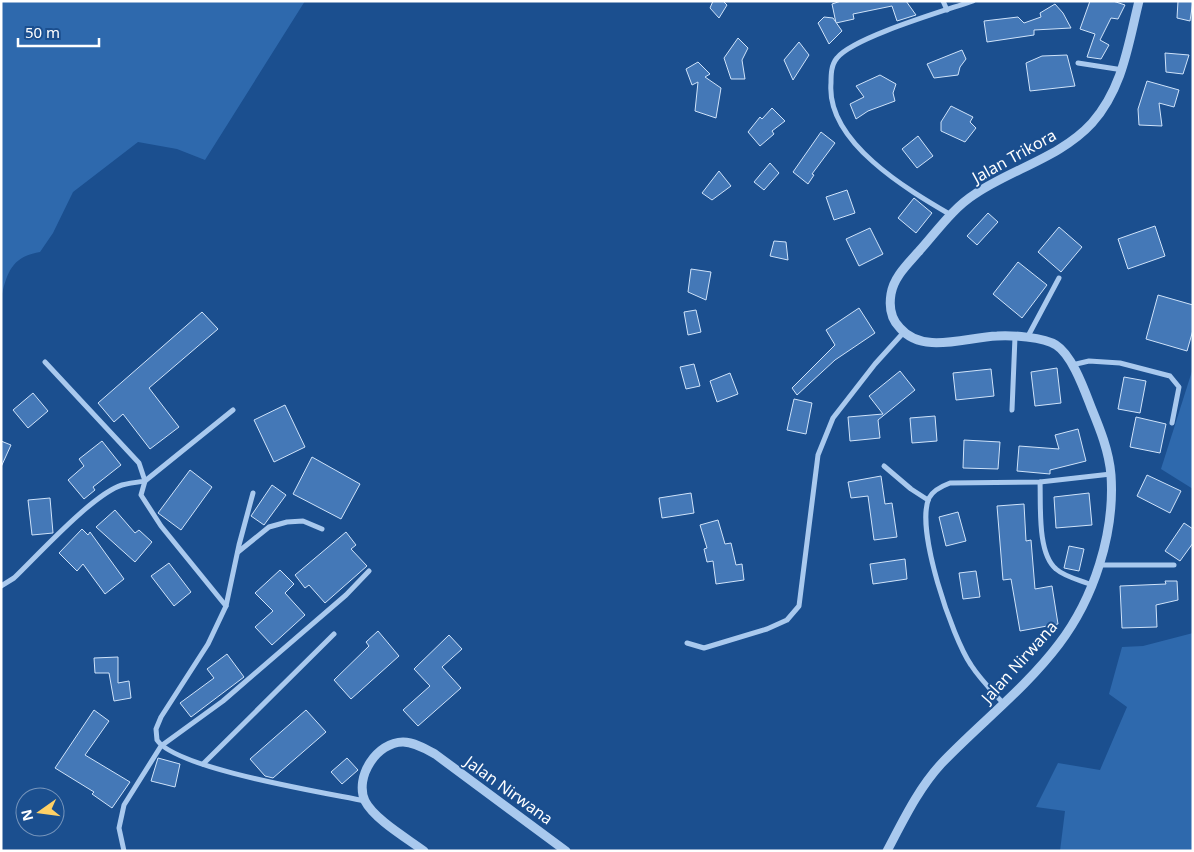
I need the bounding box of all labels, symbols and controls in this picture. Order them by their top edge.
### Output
scale bar [18,15,99,47]
text: 50 m [25,22,60,42]
street label: Jalan Trikora [966,124,1060,189]
street label: Jalan Nirwana [975,616,1062,709]
street label: Jalan Nirwana [459,749,557,829]
north arrow [15,787,65,837]
text: N [16,807,37,823]

